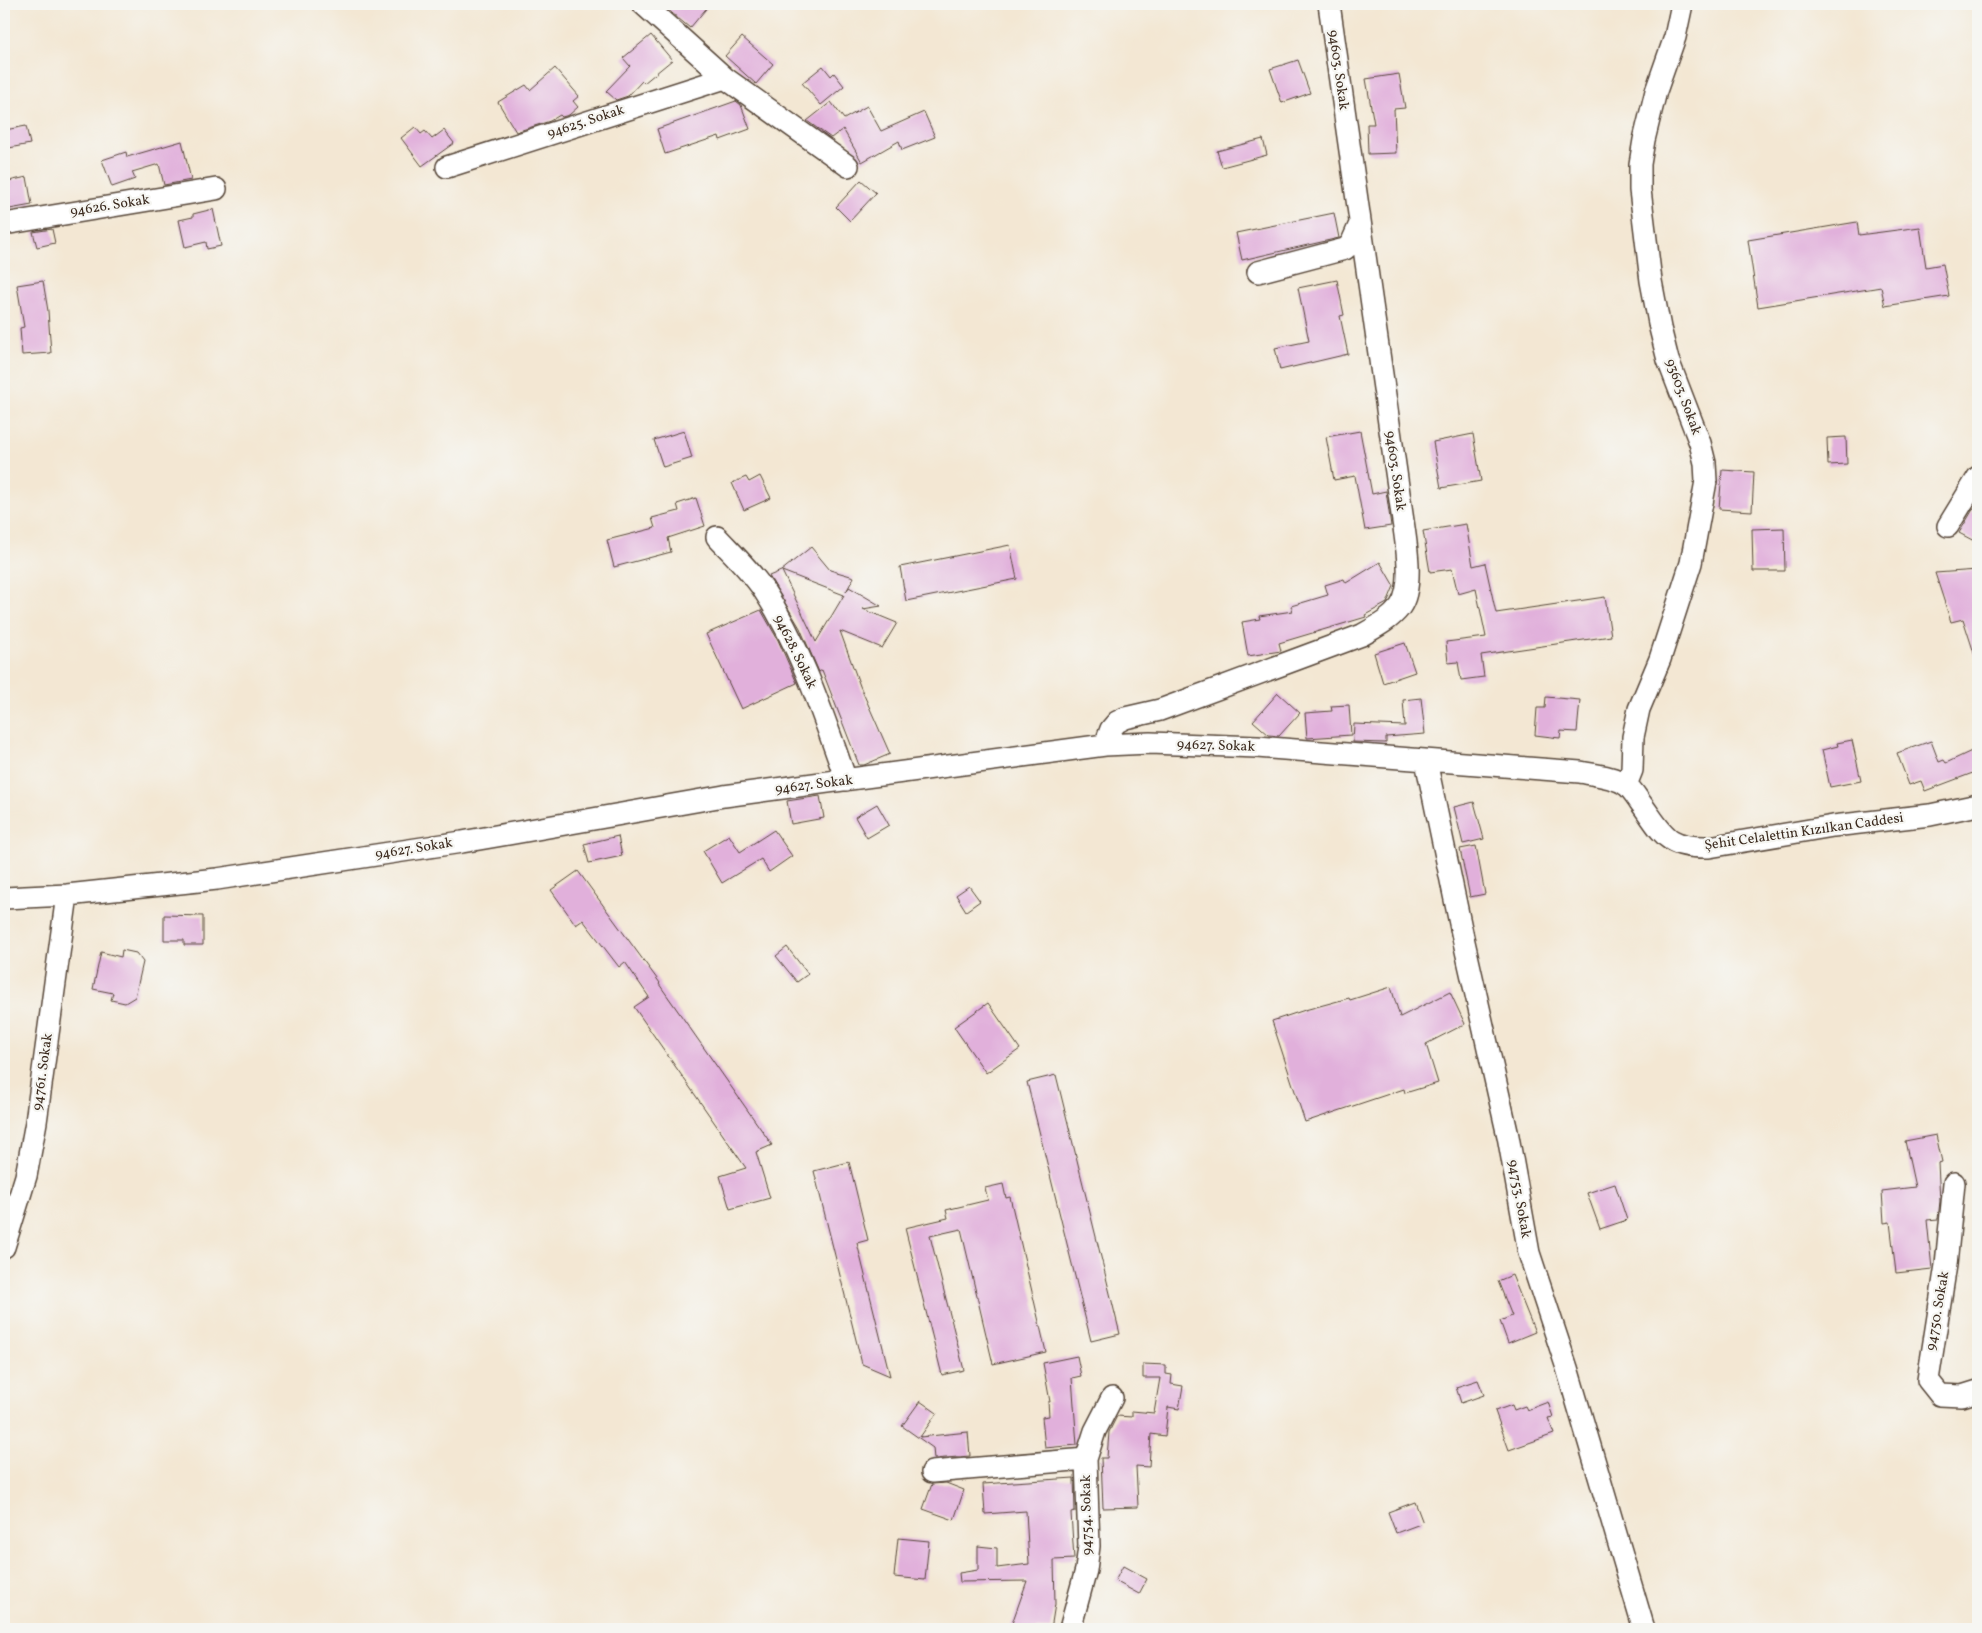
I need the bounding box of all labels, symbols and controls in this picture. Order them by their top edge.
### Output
street label: 94603. Sokak [1323,29,1353,112]
street label: 94625. Sokak [545,101,627,143]
street label: 94626. Sokak [69,190,151,222]
street label: 93603. Sokak [1660,356,1706,438]
street label: 94603. Sokak [1380,430,1410,513]
street label: 94628. Sokak [769,612,821,693]
street label: 94627. Sokak [1177,735,1256,757]
street label: 94627. Sokak [774,771,854,799]
street label: Şehit Celalettin Kızılkan Caddesi [1703,809,1905,855]
street label: 94627. Sokak [374,833,454,864]
street label: 94761. Sokak [28,1032,58,1112]
street label: 94753. Sokak [1503,1158,1535,1240]
street label: 94750. Sokak [1922,1269,1954,1352]
street label: 94754. Sokak [1077,1474,1097,1555]

